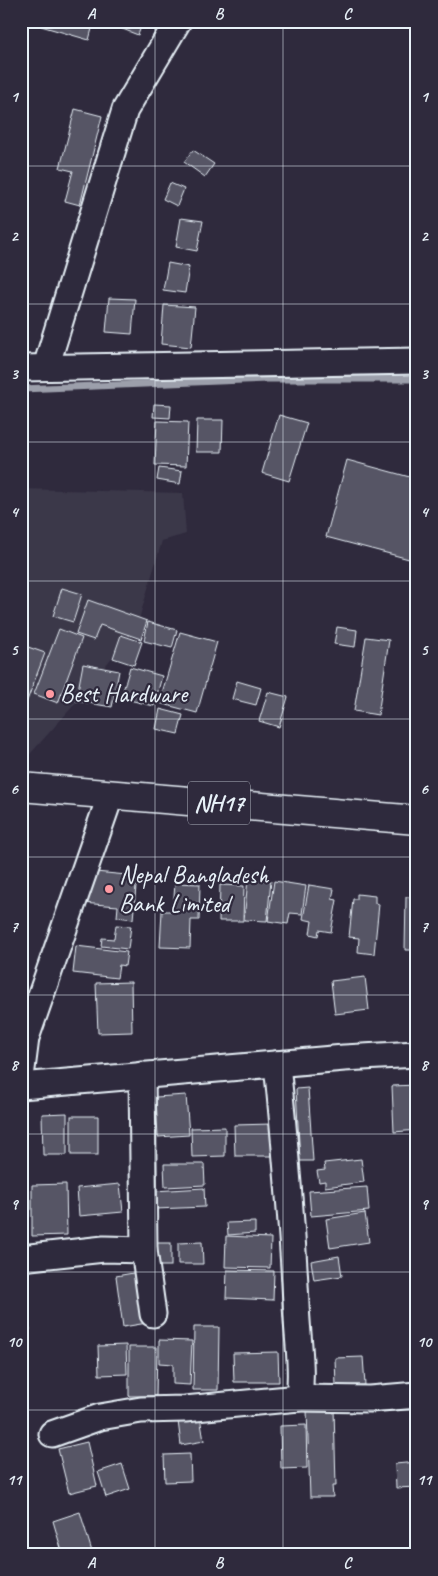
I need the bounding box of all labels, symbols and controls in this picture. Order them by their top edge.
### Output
text: A [87,4,97,24]
text: B [215,4,225,24]
text: C [343,4,353,24]
text: 1 [10,87,19,107]
text: 1 [420,87,429,107]
text: 2 [10,226,19,246]
text: 2 [420,226,429,246]
text: 3 [10,364,19,384]
text: 3 [420,364,429,384]
text: 4 [10,502,19,522]
text: 4 [420,502,429,522]
text: 5 [11,640,20,660]
text: 5 [421,640,430,660]
place label: Best Hardware [60,678,189,710]
marker: Best Hardware [44,688,56,700]
text: 6 [10,779,19,799]
text: 6 [420,779,429,799]
road number: NH17 [188,781,250,824]
place label: Nepal Bangladesh Bank Limited [119,859,270,920]
marker: Nepal Bangladesh Bank Limited [103,883,115,895]
text: 7 [10,917,19,937]
text: 7 [420,917,429,937]
text: 8 [10,1055,19,1075]
text: 8 [420,1055,429,1075]
text: 9 [10,1194,19,1214]
text: 9 [420,1194,429,1214]
text: 10 [7,1332,23,1352]
text: 10 [417,1332,433,1352]
text: 11 [7,1470,23,1490]
text: 11 [417,1470,433,1490]
text: A [87,1553,97,1573]
text: B [215,1553,225,1573]
text: C [343,1553,353,1573]

